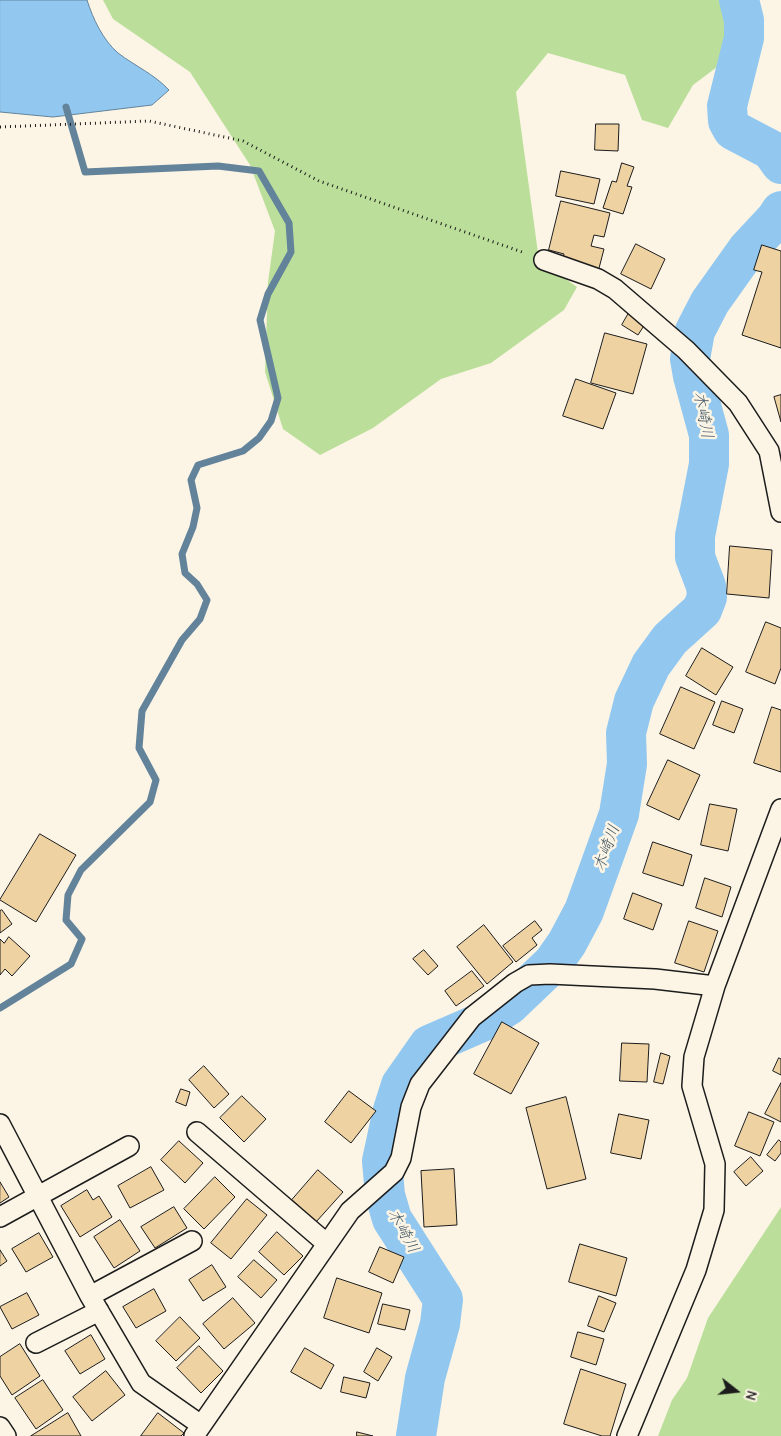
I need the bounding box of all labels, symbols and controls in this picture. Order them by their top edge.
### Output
water label: 木崎川 [689,390,717,440]
water label: 木崎川 [590,822,624,874]
water label: 木崎川 [383,1205,423,1257]
north arrow [711,1366,761,1416]
text: N [741,1389,760,1402]

